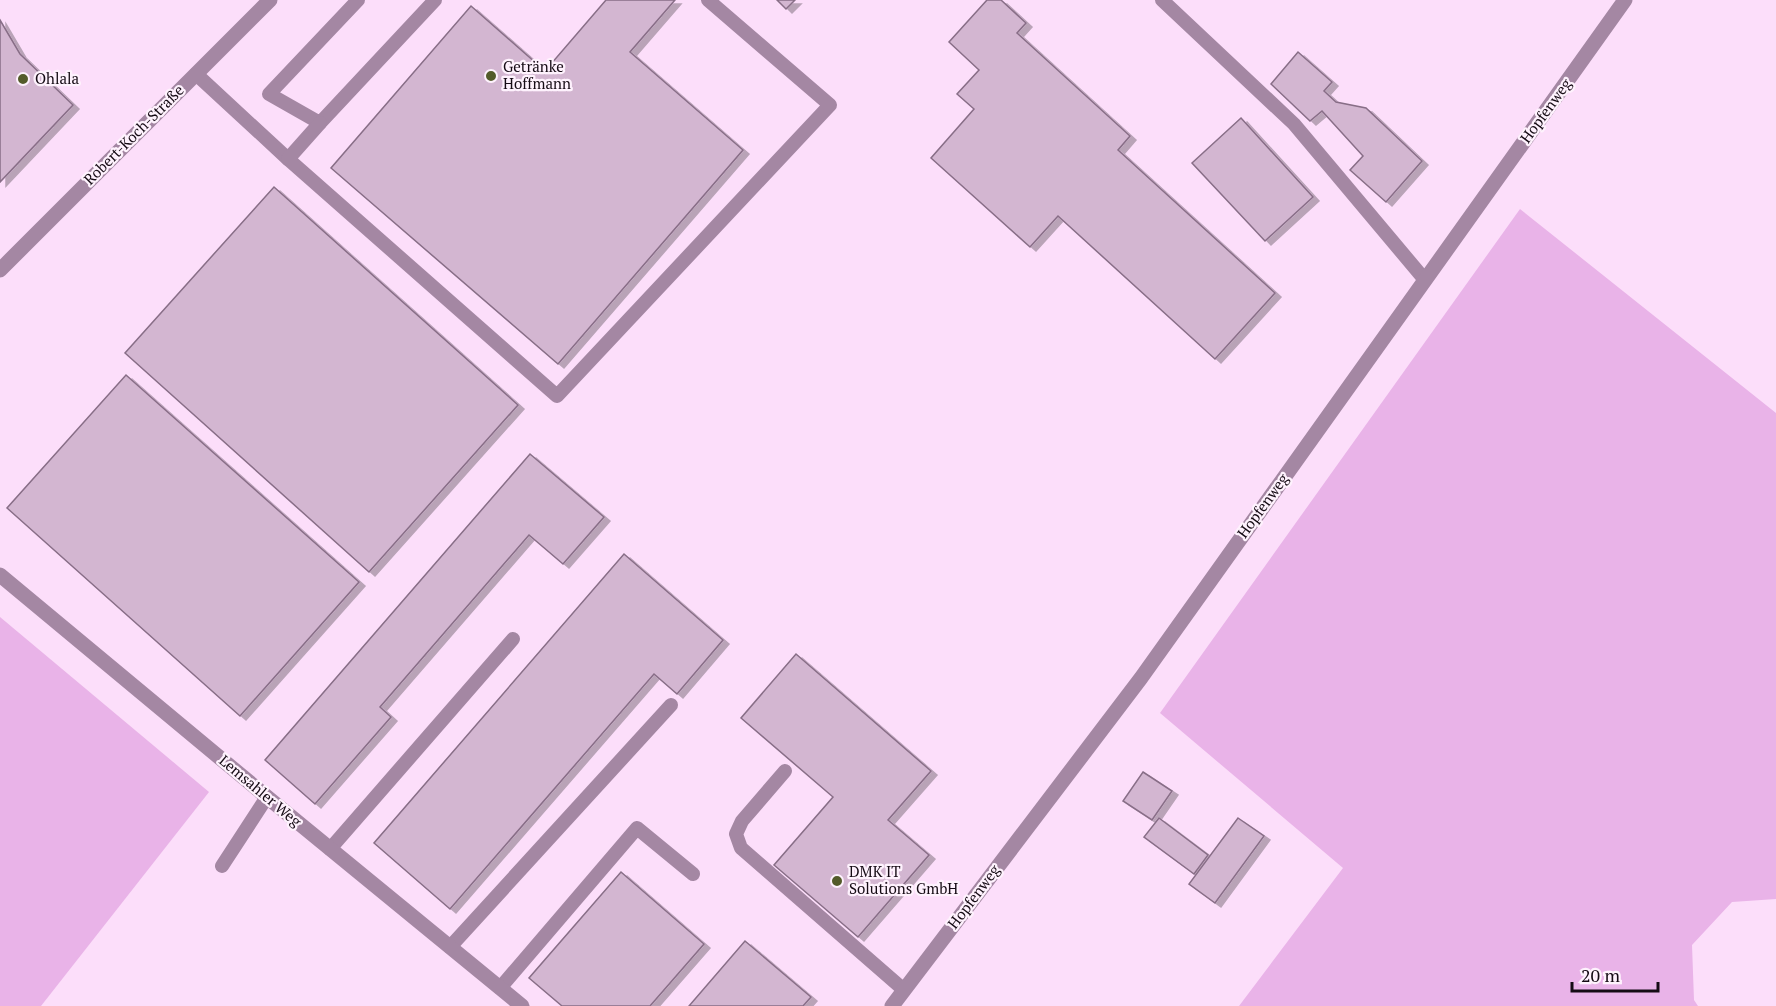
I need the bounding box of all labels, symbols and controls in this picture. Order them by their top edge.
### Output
place label: Getränke Hoffmann [503,56,571,93]
place label: Ohlala [35,68,80,88]
marker: Getränke Hoffmann [484,69,498,83]
marker: Ohlala [16,72,30,86]
street label: Hopfenweg [1515,73,1576,147]
street label: Robert-Koch-Straße [79,80,188,189]
street label: Hopfenweg [1232,468,1293,542]
street label: Lemsahler Weg [215,750,307,831]
street label: Hopfenweg [943,859,1004,932]
place label: DMK IT Solutions GmbH [849,861,958,898]
marker: DMK IT Solutions GmbH [830,874,844,888]
scale bar [1572,955,1658,993]
text: 20 m [1581,963,1621,987]

